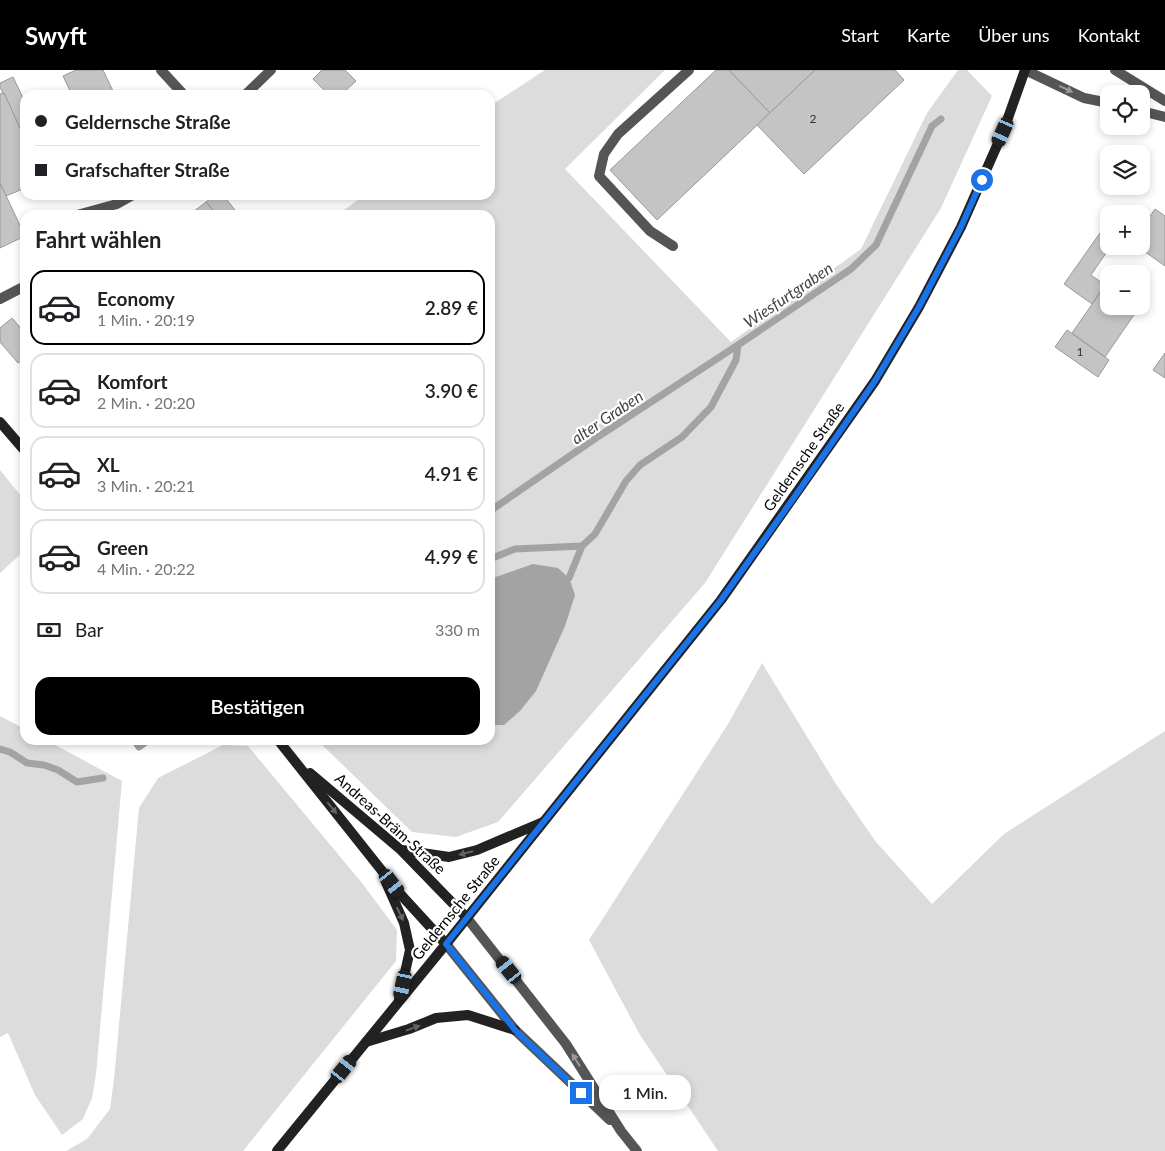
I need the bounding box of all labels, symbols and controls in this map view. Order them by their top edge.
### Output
text: Swyft [25,21,87,50]
text: Start [841,24,879,46]
text: Karte [907,24,950,46]
text: Über uns [978,24,1050,46]
text: Kontakt [1078,24,1140,46]
one-way arrow [1059,85,1073,93]
map controls [1100,85,1150,315]
button: locate [1100,85,1150,135]
text: Geldernsche Straße [65,110,231,133]
house number: 2 [810,111,817,126]
car [990,115,1015,149]
button: layers [1100,145,1150,195]
text: Grafschafter Straße [65,158,230,181]
route start [971,169,993,191]
button: + [1100,205,1150,255]
text: Fahrt wählen [35,226,162,253]
water label: Wiesfurtgraben [740,258,836,331]
button: − [1100,265,1150,315]
icon: car [37,285,82,330]
text: Economy [97,287,175,310]
text: 2.89 € [425,296,478,319]
text: 1 Min. · 20:19 [97,310,195,329]
house number: 1 [1077,344,1084,359]
icon: car [37,368,82,413]
text: Komfort [97,370,168,393]
text: 3.90 € [425,379,478,402]
water label: alter Graben [567,386,646,448]
text: 2 Min. · 20:20 [97,393,195,412]
street label: Geldernsche Straße [759,398,848,514]
icon: car [37,451,82,496]
text: XL [97,453,120,476]
text: 4.91 € [425,462,478,485]
text: 3 Min. · 20:21 [97,476,195,495]
icon: car [37,534,82,579]
text: Green [97,536,148,559]
text: 4.99 € [425,545,478,568]
text: 4 Min. · 20:22 [97,559,195,578]
icon: cash [35,616,63,644]
text: Bar [75,618,104,641]
text: 330 m [435,620,480,639]
button: Bestätigen [35,677,480,735]
street label: Andreas-Bräm-Straße [332,769,450,878]
one-way arrow [327,802,338,815]
one-way arrow [458,849,474,857]
street label: Geldernsche Straße [408,852,503,963]
car [376,867,407,899]
one-way arrow [396,907,404,922]
car [493,954,524,986]
car [392,969,413,1001]
one-way arrow [405,1024,420,1031]
car [328,1053,359,1085]
one-way arrow [572,1054,581,1067]
callout: 1 Min. [598,1076,691,1110]
route end [570,1082,592,1104]
text: 1 Min. [623,1083,667,1102]

